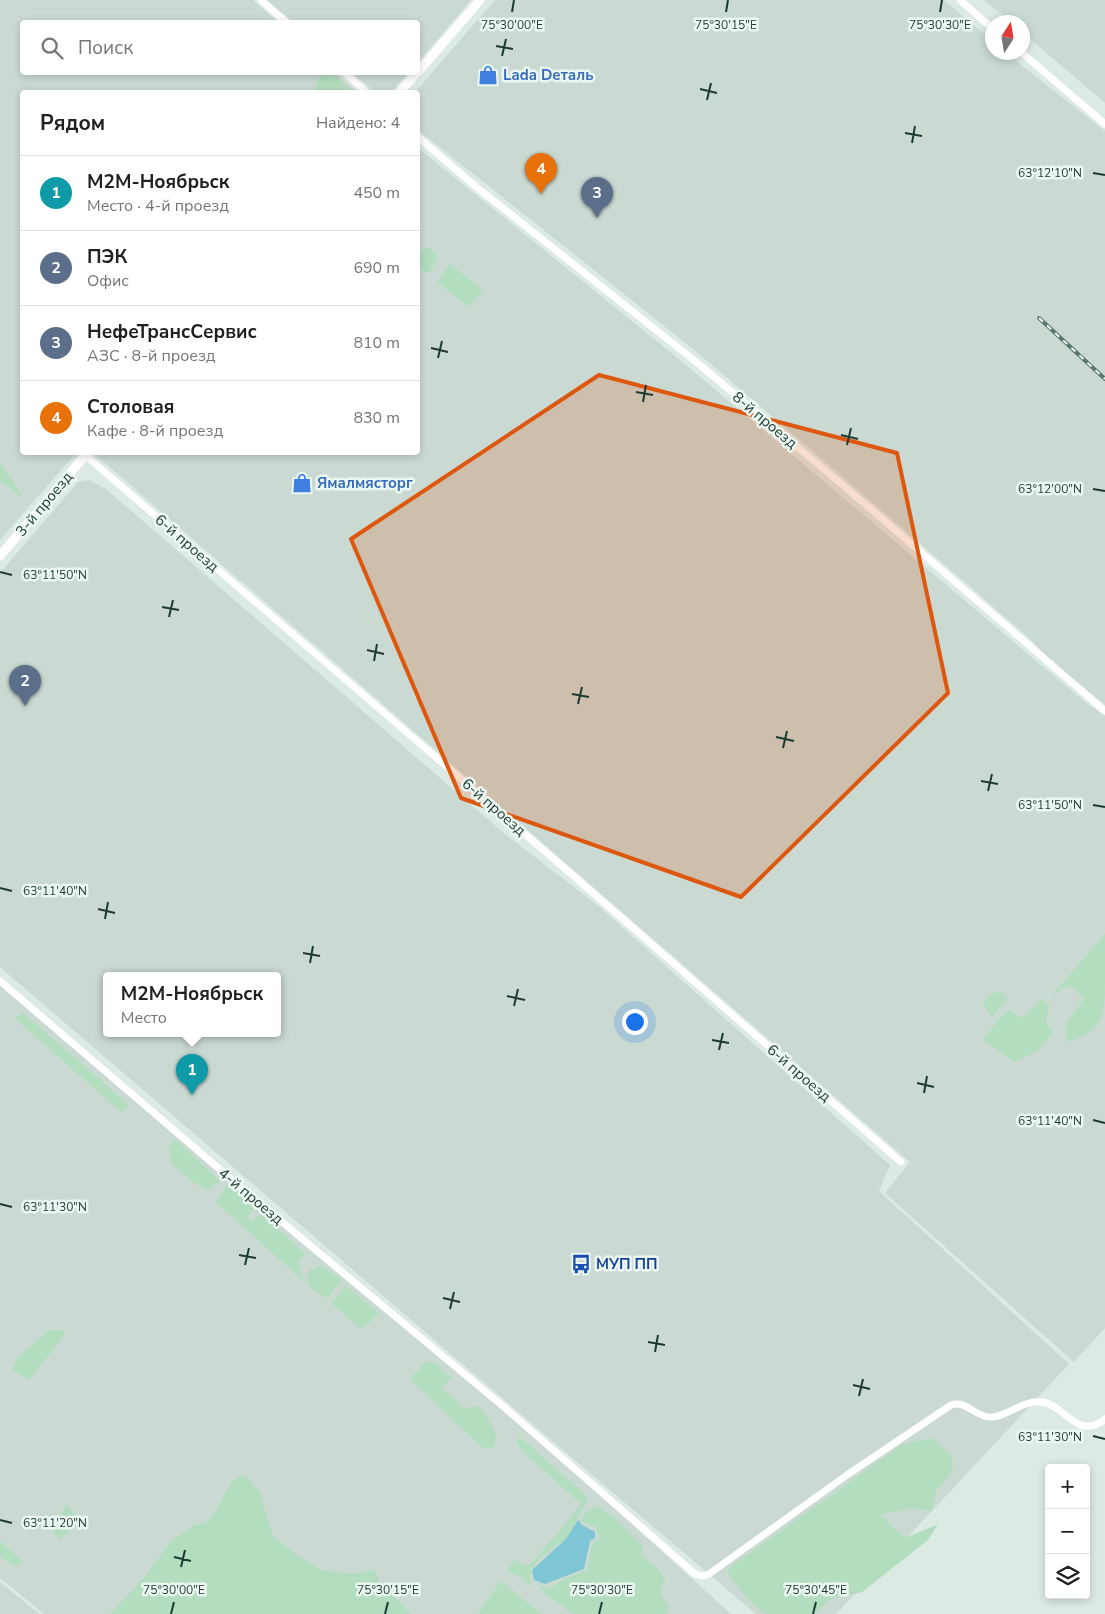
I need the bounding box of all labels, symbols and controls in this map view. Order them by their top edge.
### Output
north arrow [985,15,1030,60]
text: 75°30'00"E [481,17,543,33]
text: 75°30'15"E [695,17,757,33]
text: 75°30'30"E [909,17,971,33]
search box [20,20,420,75]
icon: search [38,34,66,62]
text: Поиск [78,35,133,61]
shop icon: Lada Dеталь [477,64,499,86]
place label: Lada Dеталь [503,65,593,85]
text: Рядом [40,109,105,137]
text: Найдено: 4 [316,112,400,134]
pin: 4 [525,153,557,194]
text: 63°12'10"N [1018,165,1082,181]
text: М2М-Ноябрьск [87,169,229,195]
pin: 3 [581,177,613,218]
text: 1 [51,182,61,204]
text: 450 m [353,182,400,204]
text: Место · 4-й проезд [87,195,229,217]
text: ПЭК [87,244,127,270]
text: 2 [51,257,61,279]
text: 690 m [353,257,400,279]
text: Офис [87,270,129,292]
text: НефеТрансСервис [87,319,257,345]
text: 3 [51,332,61,354]
text: 810 m [353,332,400,354]
text: АЗС · 8-й проезд [87,345,216,367]
street label: 8-й проезд [728,387,802,453]
text: Столовая [87,394,174,420]
text: 4 [51,407,61,429]
text: 830 m [353,407,400,429]
text: Кафе · 8-й проезд [87,420,223,442]
street label: 3-й проезд [11,467,77,541]
shop icon: Ямалмясторг [291,472,313,494]
place label: Ямалмясторг [317,473,413,493]
text: 63°12'00"N [1018,481,1082,497]
street label: 6-й проезд [151,510,223,576]
text: 63°11'50"N [23,567,87,583]
pin: 2 [9,665,41,706]
street label: 6-й проезд [458,774,530,840]
text: 63°11'50"N [1018,797,1082,813]
text: 63°11'40"N [23,883,87,899]
popup [103,972,281,1037]
text: М2М-Ноябрьск [121,981,263,1007]
text: Место [121,1007,167,1029]
your location [622,1009,648,1035]
street label: 6-й проезд [763,1040,835,1106]
pin: 1 [176,1054,208,1095]
text: 63°11'40"N [1018,1113,1082,1129]
street label: 4-й проезд [214,1163,288,1229]
text: 63°11'30"N [23,1199,87,1215]
bus stop icon: МУП ПП [570,1253,592,1275]
place label: МУП ПП [596,1254,658,1274]
text: 63°11'30"N [1018,1429,1082,1445]
map controls [1045,1464,1090,1599]
button: + [1045,1464,1090,1509]
button: − [1045,1509,1090,1554]
text: 63°11'20"N [23,1515,87,1531]
button: layers [1045,1554,1090,1599]
text: 75°30'00"E [143,1582,205,1598]
text: 75°30'15"E [357,1582,419,1598]
text: 75°30'30"E [571,1582,633,1598]
text: 75°30'45"E [785,1582,847,1598]

